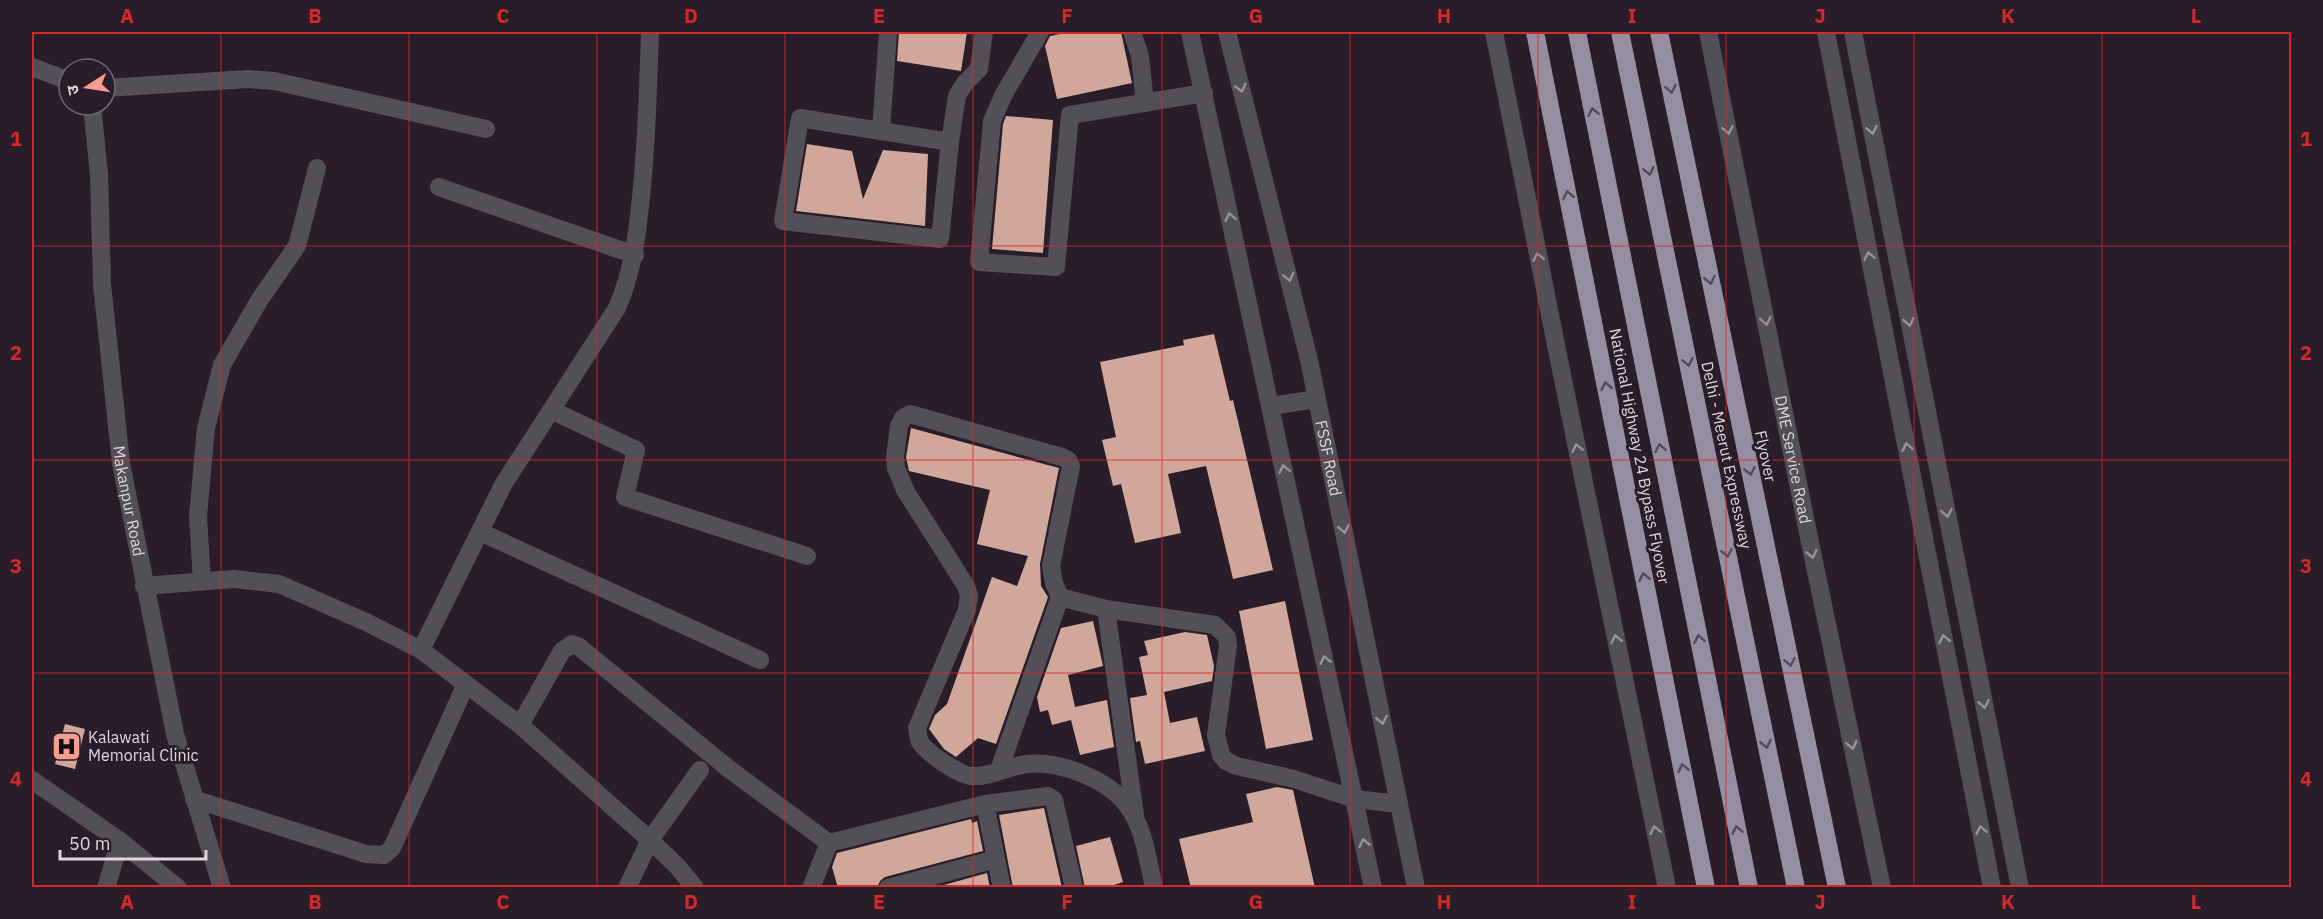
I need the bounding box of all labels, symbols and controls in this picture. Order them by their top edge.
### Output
text: A [120,2,134,29]
text: B [308,2,322,29]
text: C [496,2,510,29]
text: D [684,2,698,29]
text: E [873,2,885,29]
text: F [1061,2,1073,29]
text: G [1249,2,1263,29]
text: H [1437,2,1451,29]
text: I [1628,2,1636,29]
text: J [1814,2,1826,29]
text: K [2001,2,2015,29]
text: L [2191,2,2201,29]
north arrow [57,57,117,117]
text: उ [61,83,83,97]
one-way arrow [1234,83,1247,93]
one-way arrow [1664,84,1677,94]
one-way arrow [1587,107,1600,117]
text: 1 [10,125,22,152]
one-way arrow [1721,125,1734,135]
one-way arrow [1865,125,1878,135]
text: 1 [2300,125,2312,152]
one-way arrow [1642,166,1655,176]
one-way arrow [1562,190,1575,200]
one-way arrow [1225,212,1238,222]
one-way arrow [1863,251,1876,261]
one-way arrow [1532,252,1545,262]
one-way arrow [1281,272,1294,282]
one-way arrow [1703,275,1716,285]
one-way arrow [1759,316,1772,326]
one-way arrow [1902,316,1915,326]
street label: National Highway 24 Bypass Flyover [1605,327,1675,586]
text: 2 [10,339,22,366]
text: 2 [2300,339,2312,366]
one-way arrow [1681,357,1694,367]
street label: Delhi - Meerut Expressway [1697,359,1757,551]
one-way arrow [1600,381,1613,391]
street label: DME Service Road [1771,394,1816,525]
street label: FSSF Road [1311,418,1346,498]
street label: Flyover [1751,428,1781,484]
one-way arrow [1571,443,1584,453]
one-way arrow [1654,443,1667,453]
one-way arrow [1901,443,1914,453]
street label: Makanpur Road [109,444,149,558]
one-way arrow [1278,464,1291,474]
one-way arrow [1742,466,1755,476]
one-way arrow [1939,508,1952,518]
one-way arrow [1337,524,1350,534]
one-way arrow [1720,548,1733,558]
one-way arrow [1805,548,1818,558]
text: 3 [10,552,22,579]
text: 3 [2300,552,2312,579]
one-way arrow [1639,572,1652,582]
one-way arrow [1610,634,1623,644]
one-way arrow [1693,634,1706,644]
one-way arrow [1938,634,1951,644]
one-way arrow [1319,655,1332,665]
one-way arrow [1782,656,1795,666]
one-way arrow [1977,699,1990,709]
one-way arrow [1375,715,1388,725]
place label: Kalawati Memorial Clinic [88,727,199,765]
hospital icon: Kalawati Memorial Clinic [51,730,83,762]
one-way arrow [1759,739,1772,749]
one-way arrow [1845,739,1858,749]
one-way arrow [1677,764,1690,774]
text: 4 [10,765,22,792]
text: 4 [2300,765,2312,792]
scale bar [60,823,206,861]
one-way arrow [1649,825,1662,835]
one-way arrow [1731,825,1744,835]
one-way arrow [1975,825,1988,835]
text: 50 m [69,832,111,855]
one-way arrow [1358,839,1371,849]
text: A [120,888,134,915]
text: B [308,888,322,915]
text: C [496,888,510,915]
text: D [684,888,698,915]
text: E [873,888,885,915]
text: F [1061,888,1073,915]
text: G [1249,888,1263,915]
text: H [1437,888,1451,915]
text: I [1628,888,1636,915]
text: J [1814,888,1826,915]
text: K [2001,888,2015,915]
text: L [2191,888,2201,915]

